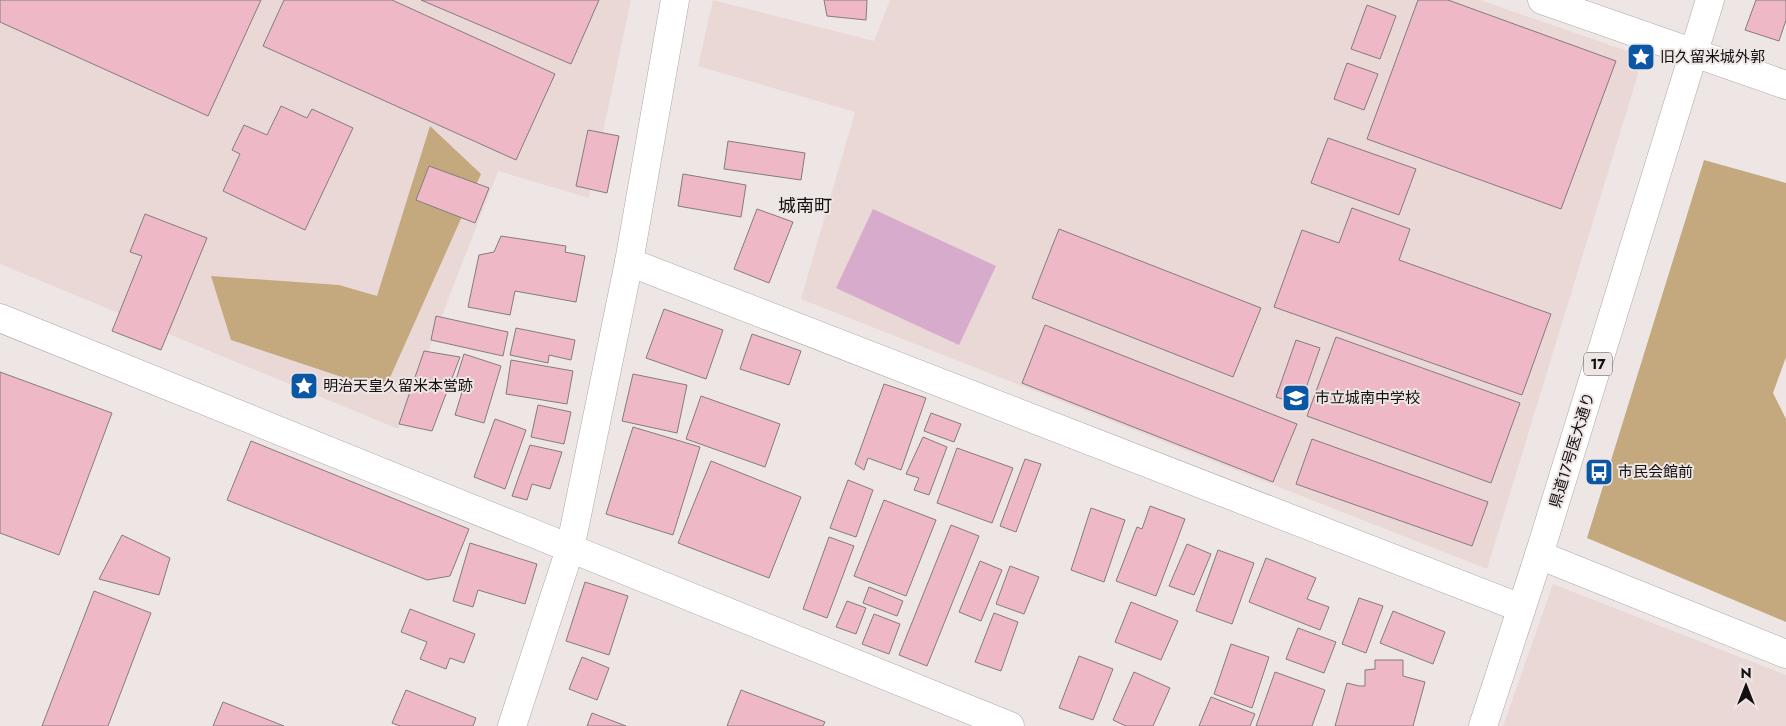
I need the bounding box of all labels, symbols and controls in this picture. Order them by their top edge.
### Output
place icon: 旧久留米城外郭 [1626,42,1656,72]
place label: 旧久留米城外郭 [1660,46,1765,68]
district label: 城南町 [778,193,832,219]
road number: 17 [1584,352,1612,376]
place icon: 明治天皇久留米本営跡 [289,371,319,401]
place label: 明治天皇久留米本営跡 [323,375,473,397]
school or university icon: 市立城南中学校 [1281,383,1311,413]
place label: 市立城南中学校 [1315,387,1420,409]
street label: 県道17号医大通り [1544,390,1600,510]
bus stop icon: 市民会館前 [1584,457,1614,487]
place label: 市民会館前 [1618,461,1693,483]
north arrow [1721,661,1771,711]
text: N [1740,663,1752,683]

